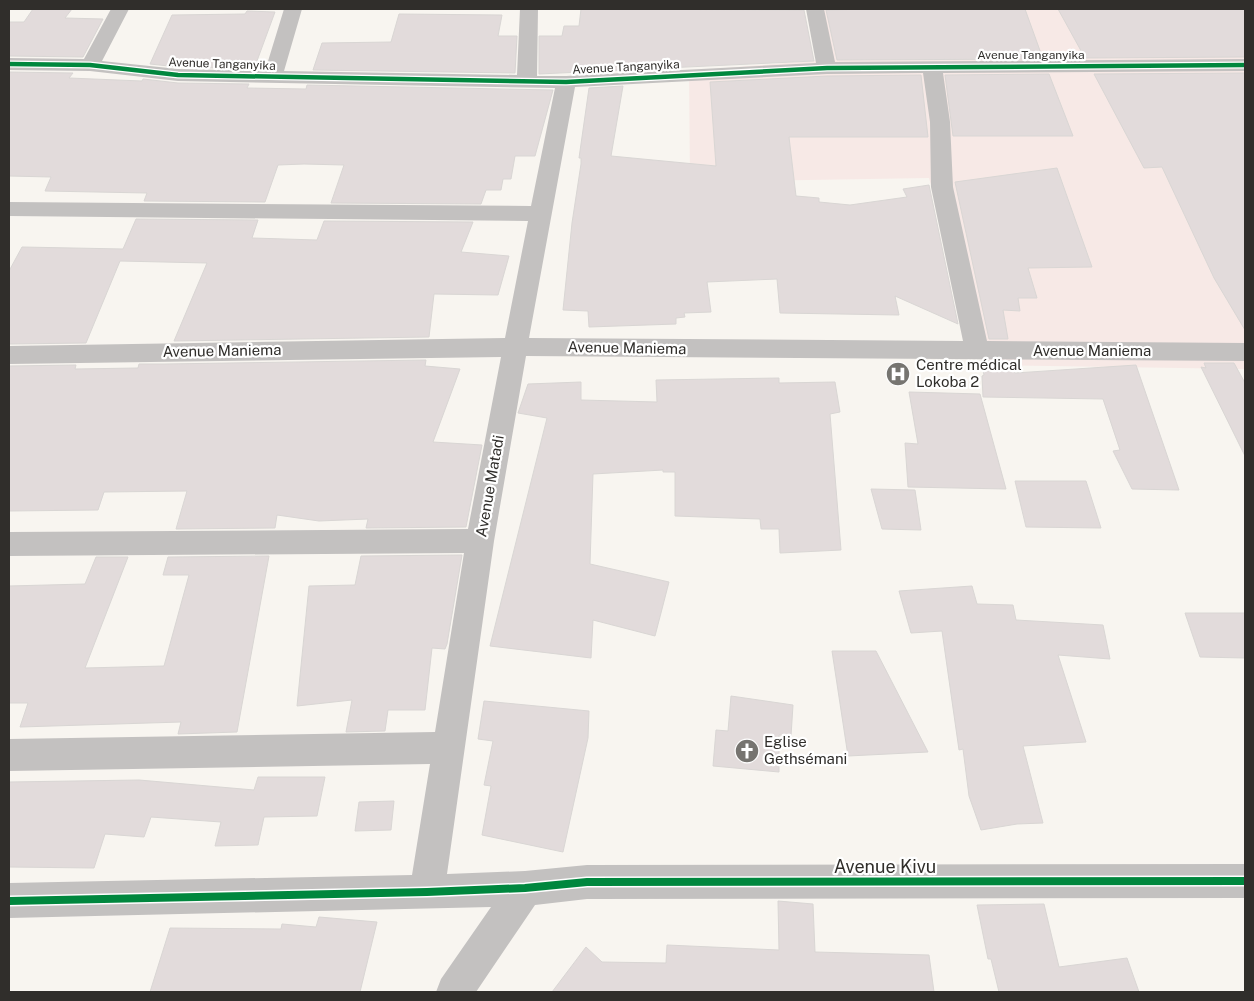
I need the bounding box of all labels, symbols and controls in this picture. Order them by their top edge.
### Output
street label: Avenue Tanganyika [977,48,1085,62]
street label: Avenue Tanganyika [168,55,276,73]
street label: Avenue Tanganyika [572,57,680,77]
street label: Avenue Maniema [568,338,686,357]
street label: Avenue Maniema [163,341,281,360]
street label: Avenue Maniema [1033,342,1151,359]
place label: Centre médical Lokoba 2 [916,356,1022,390]
hospital icon: Centre médical Lokoba 2 [885,361,911,387]
street label: Avenue Matadi [472,434,507,538]
place label: Eglise Gethsémani [764,733,847,767]
church icon: Eglise Gethsémani [734,738,760,764]
street label: Avenue Kivu [834,856,936,877]

